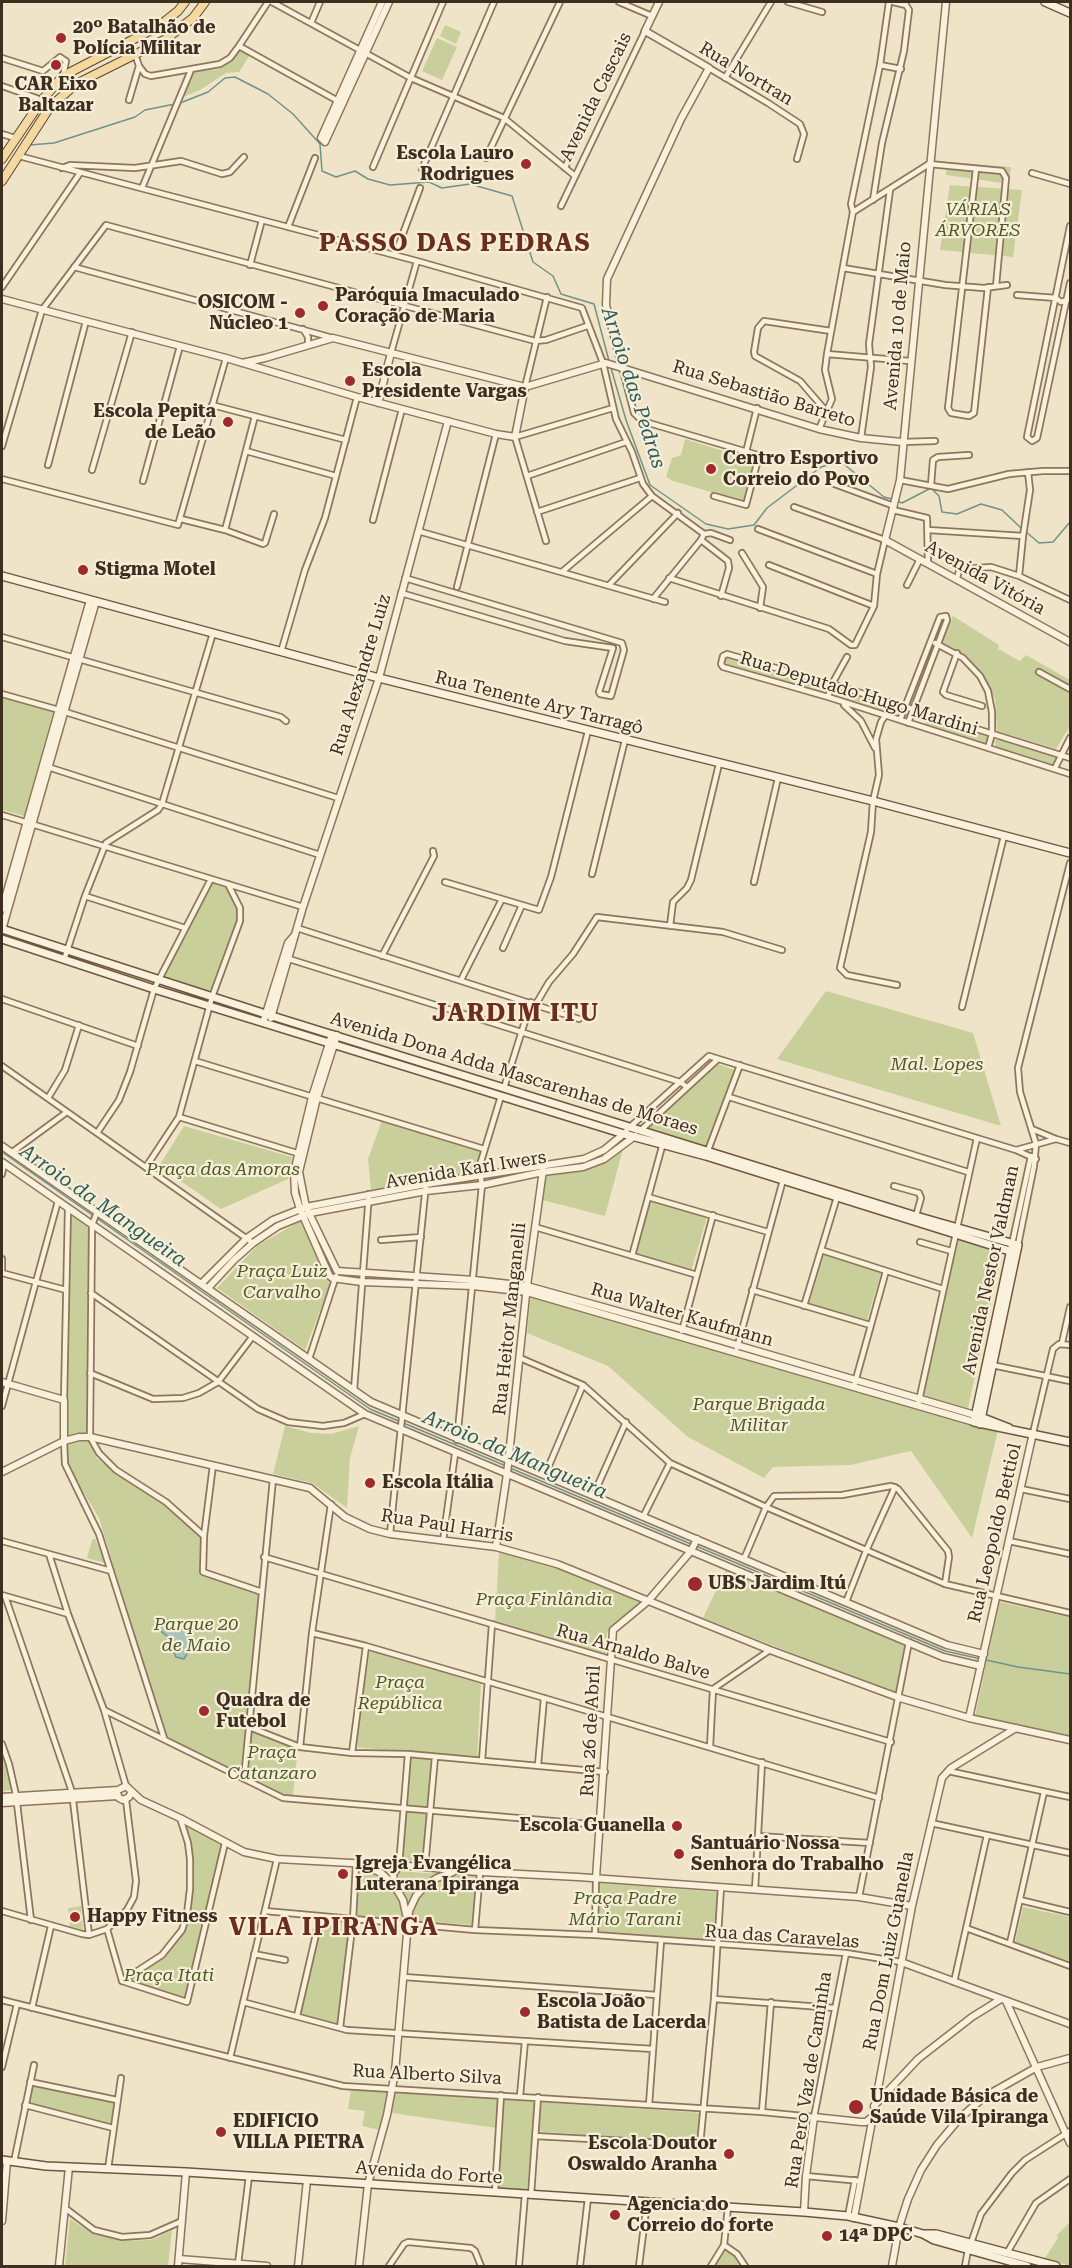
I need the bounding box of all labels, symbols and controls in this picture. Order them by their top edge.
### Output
place label: 20º Batalhão de Polícia Militar [73,17,216,60]
street label: Avenida Cascais [555,29,637,165]
marker: 20º Batalhão de Polícia Militar [54,31,68,45]
street label: Rua Nortran [695,37,797,111]
marker: CAR Eixo Baltazar [49,58,63,72]
place label: CAR Eixo Baltazar [15,74,97,116]
place label: Escola Lauro Rodrigues [396,143,514,186]
marker: Escola Lauro Rodrigues [519,157,533,171]
park label: VÁRIAS ÁRVORES [936,199,1020,242]
district label: PASSO DAS PEDRAS [319,230,591,258]
street label: Avenida 10 de Maio [880,241,916,411]
place label: Paróquia Imaculado Coração de Maria [335,285,520,328]
place label: OSICOM - Núcleo 1 [198,292,288,334]
marker: Paróquia Imaculado Coração de Maria [316,299,330,313]
water label: Arroio das Pedras [596,304,670,472]
marker: OSICOM - Núcleo 1 [293,306,307,320]
street label: Rua Sebastião Barreto [670,356,858,432]
place label: Escola Presidente Vargas [362,360,527,403]
marker: Escola Presidente Vargas [343,374,357,388]
place label: Escola Pepita de Leão [93,401,216,444]
marker: Escola Pepita de Leão [221,415,235,429]
place label: Centro Esportivo Correio do Povo [723,448,878,490]
marker: Centro Esportivo Correio do Povo [704,462,718,476]
street label: Avenida Vitória [921,536,1049,620]
place label: Stigma Motel [95,559,216,581]
marker: Stigma Motel [76,563,90,577]
street label: Rua Alexandre Luiz [326,592,396,758]
street label: Rua Deputado Hugo Mardini [737,647,981,741]
street label: Rua Tenente Ary Tarragô [433,667,645,739]
district label: JARDIM ITU [432,1000,600,1028]
street label: Avenida Dona Adda Mascarenhas de Moraes [328,1008,700,1140]
park label: Mal. Lopes [891,1054,983,1076]
water label: Arroio da Mangueira [15,1140,191,1272]
street label: Avenida Karl Iwers [384,1147,548,1193]
park label: Praça das Amoras [146,1159,300,1181]
street label: Avenida Nestor Valdman [958,1163,1024,1377]
street label: Rua Heitor Manganelli [489,1221,531,1417]
park label: Praça Luiz Carvalho [237,1261,327,1304]
street label: Rua Walter Kaufmann [588,1279,776,1351]
park label: Parque Brigada Militar [693,1394,825,1436]
water label: Arroio da Mangueira [419,1405,611,1505]
street label: Rua Leopoldo Bettiol [964,1441,1026,1625]
place label: Escola Itália [382,1472,494,1494]
marker: Escola Itália [363,1476,377,1490]
street label: Rua Paul Harris [379,1505,515,1547]
place label: UBS Jardim Itú [708,1573,846,1595]
marker: UBS Jardim Itú [686,1575,704,1593]
park label: Praça Finlândia [475,1589,613,1611]
park label: Parque 20 de Maio [154,1614,238,1656]
street label: Rua Arnaldo Balve [554,1620,712,1684]
street label: Rua 26 de Abril [577,1665,605,1797]
park label: Praça República [357,1672,443,1714]
place label: Quadra de Futebol [216,1690,311,1732]
marker: Quadra de Futebol [197,1704,211,1718]
park label: Praça Catanzaro [227,1742,317,1784]
place label: Escola Guanella [519,1815,665,1837]
marker: Escola Guanella [670,1819,684,1833]
place label: Santuário Nossa Senhora do Trabalho [691,1833,884,1876]
marker: Santuário Nossa Senhora do Trabalho [672,1847,686,1861]
street label: Rua Dom Luiz Guanella [859,1850,919,2052]
place label: Igreja Evangélica Luterana Ipiranga [355,1853,519,1896]
marker: Igreja Evangélica Luterana Ipiranga [336,1867,350,1881]
park label: Praça Padre Mário Tarani [569,1888,681,1930]
place label: Happy Fitness [87,1906,217,1928]
marker: Happy Fitness [68,1910,82,1924]
district label: VILA IPIRANGA [229,1914,439,1942]
street label: Rua das Caravelas [704,1921,860,1953]
park label: Praça Itati [124,1965,214,1987]
street label: Rua Pero Vaz de Caminha [781,1970,837,2190]
place label: Escola João Batista de Lacerda [537,1991,706,2034]
marker: Escola João Batista de Lacerda [518,2005,532,2019]
street label: Rua Alberto Silva [352,2060,502,2090]
place label: Unidade Básica de Saúde Vila Ipiranga [870,2086,1048,2128]
marker: Unidade Básica de Saúde Vila Ipiranga [847,2098,865,2116]
place label: EDIFICIO VILLA PIETRA [233,2111,364,2154]
marker: EDIFICIO VILLA PIETRA [214,2125,228,2139]
place label: Escola Doutor Oswaldo Aranha [567,2133,717,2176]
marker: Escola Doutor Oswaldo Aranha [722,2147,736,2161]
street label: Avenida do Forte [355,2157,503,2189]
place label: Agencia do Correio do forte [627,2194,774,2236]
marker: Agencia do Correio do forte [608,2208,622,2222]
place label: 14ª DPC [839,2225,913,2247]
marker: 14ª DPC [820,2229,834,2243]

